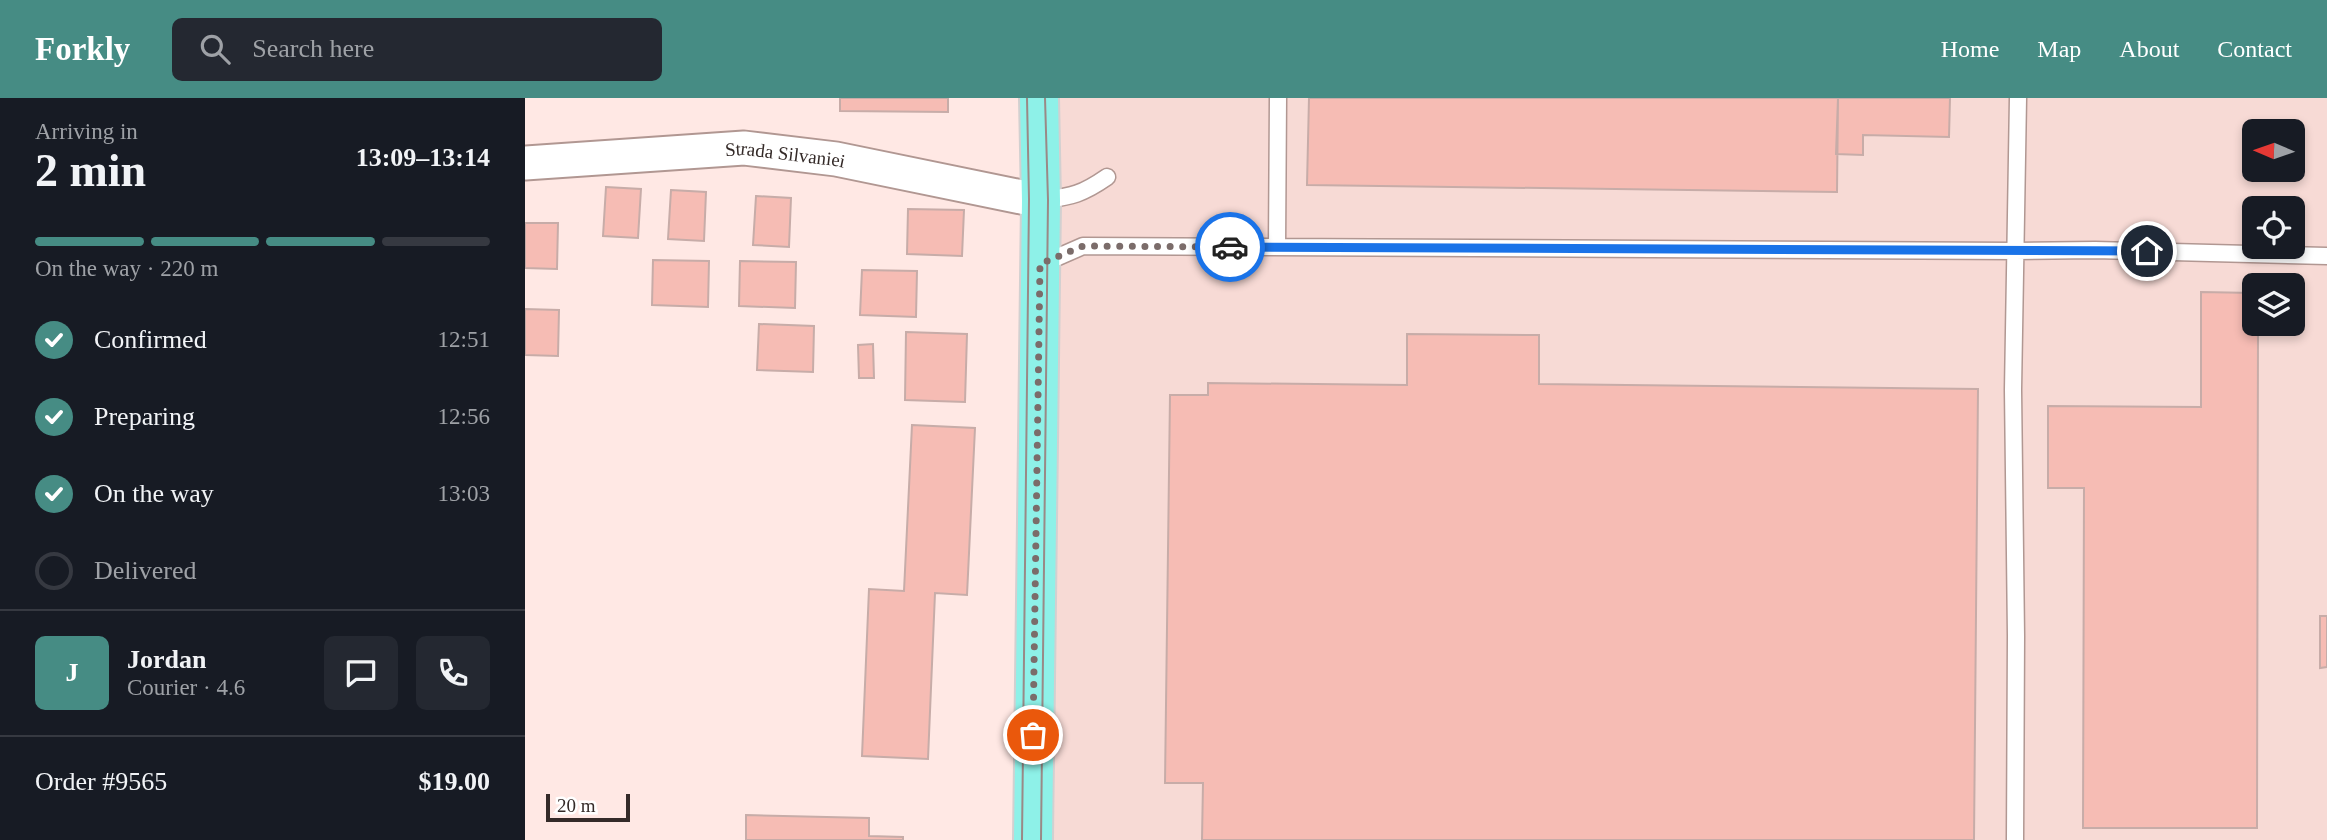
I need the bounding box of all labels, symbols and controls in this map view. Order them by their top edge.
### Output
search box [172,18,662,81]
icon: search [196,30,234,68]
text: Forkly [35,31,130,67]
text: Search here [252,34,374,63]
text: Home [1941,36,1999,62]
text: Map [2037,36,2081,62]
text: About [2119,36,2179,62]
text: Contact [2217,36,2292,62]
text: Arriving in [35,119,138,144]
north arrow [2242,119,2305,182]
map controls [2242,119,2305,336]
street label: Strada Silvaniei [724,138,847,172]
text: 13:09–13:14 [356,143,490,172]
text: 2 min [35,145,146,196]
button: locate [2242,196,2305,259]
courier [1195,212,1265,282]
pin [2117,221,2177,281]
icon: car [1211,228,1249,266]
icon: home [2128,232,2166,270]
text: On the way · 220 m [35,256,218,281]
button: layers [2242,273,2305,336]
icon: check [35,321,73,359]
text: Confirmed [94,325,207,354]
text: 12:51 [438,327,490,352]
icon: check [35,398,73,436]
text: Preparing [94,402,195,431]
text: 12:56 [438,404,490,429]
icon: check [35,475,73,513]
text: On the way [94,479,214,508]
text: 13:03 [438,481,490,506]
text: Delivered [94,556,197,585]
button: chat [324,636,398,710]
button: phone [416,636,490,710]
text: Jordan [127,645,206,674]
text: J [66,658,79,687]
text: Courier · 4.6 [127,675,245,700]
pin [1003,705,1063,765]
icon: bag [1014,716,1052,754]
text: Order #9565 [35,767,167,796]
text: $19.00 [419,767,490,796]
scale bar [546,791,630,823]
text: 20 m [557,795,596,816]

